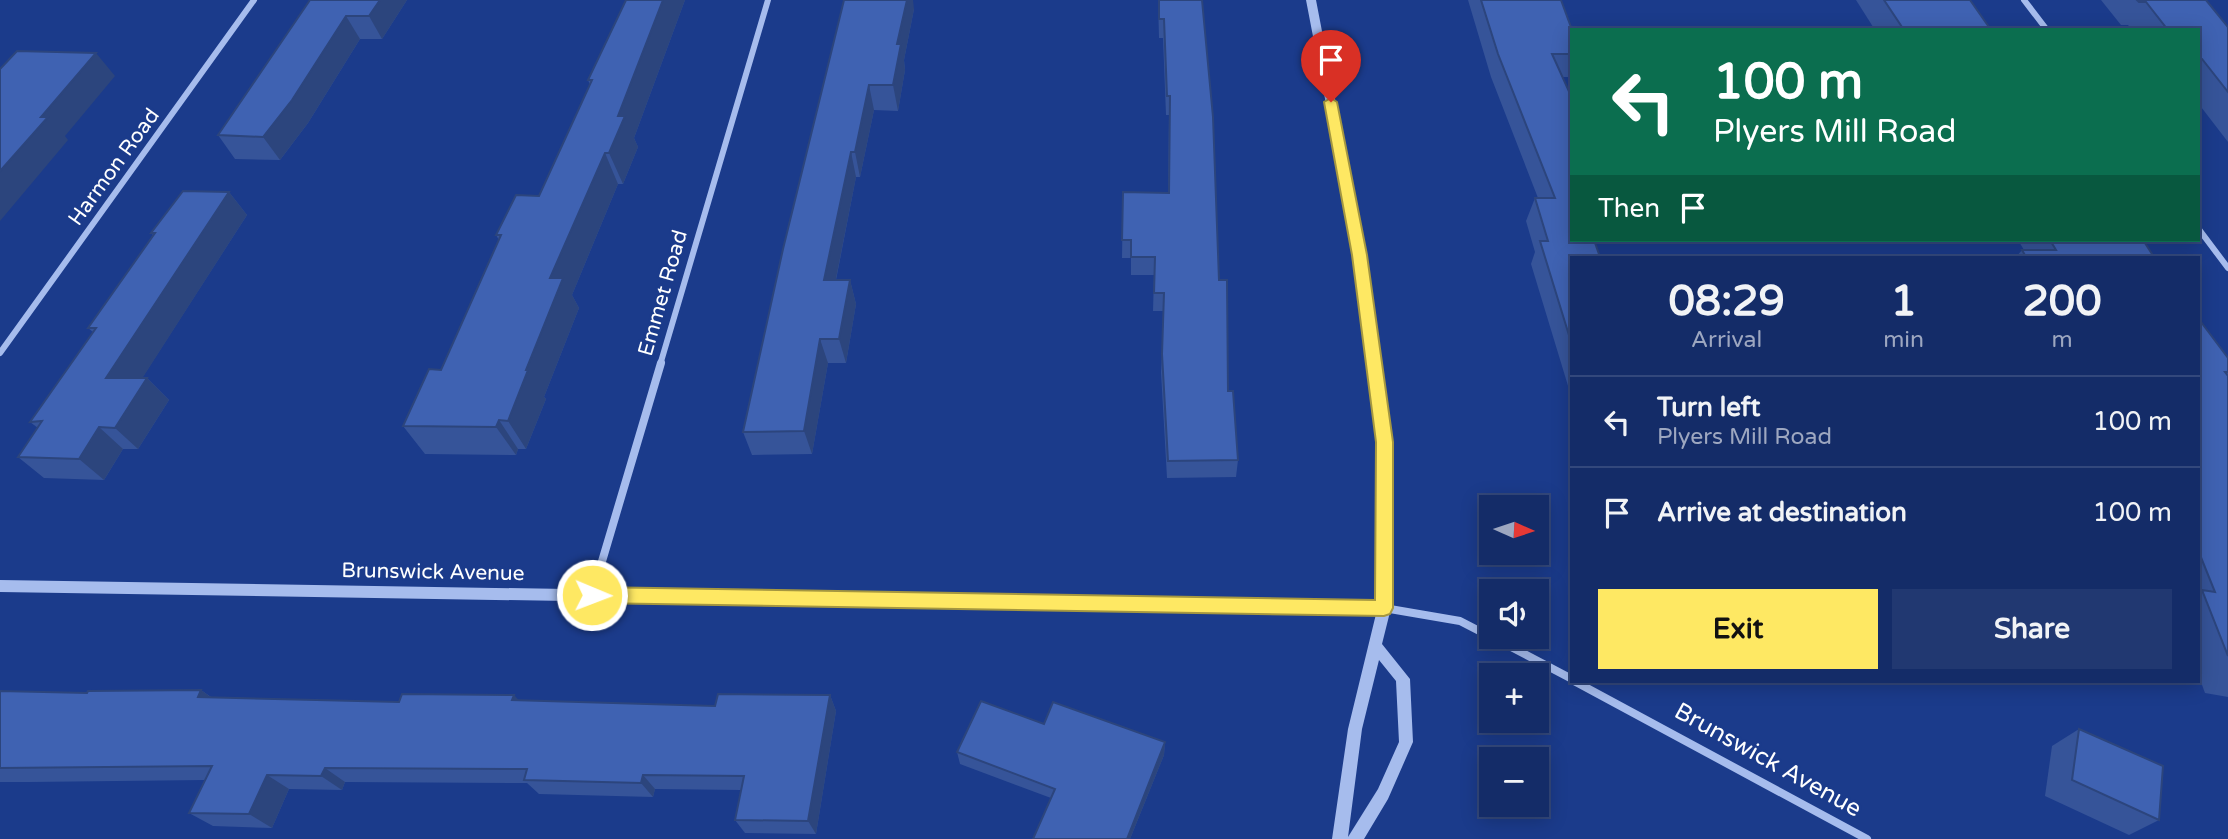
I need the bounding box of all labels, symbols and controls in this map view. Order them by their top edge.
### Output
pin [1301,30,1361,102]
icon: arrive [1312,41,1350,79]
text: 100 m [1713,53,1863,112]
icon: left [1598,56,1689,147]
street label: Harmon Road [63,104,165,230]
text: Plyers Mill Road [1713,113,1957,151]
icon: arrive [1674,189,1712,227]
text: Then [1598,193,1660,224]
street label: Emmet Road [633,227,693,359]
text: 08:29 [1668,276,1785,327]
text: 1 [1890,276,1917,327]
text: 200 [2022,276,2102,327]
text: Arrival [1691,326,1762,354]
text: min [1883,326,1924,354]
text: m [2051,326,2073,354]
text: Turn left [1657,392,1760,423]
icon: left [1598,403,1636,441]
text: 100 m [2092,406,2172,437]
text: Plyers Mill Road [1657,423,1832,451]
icon: arrive [1598,494,1636,532]
north arrow [1479,495,1549,565]
map controls [1479,495,1549,817]
text: Arrive at destination [1657,497,1907,528]
text: 100 m [2092,497,2172,528]
street label: Brunswick Avenue [341,558,525,586]
position arrow [555,558,629,632]
button: sound [1479,579,1549,649]
button: Exit [1598,589,1878,669]
button: Share [1892,589,2172,669]
button: + [1479,663,1549,733]
street label: Brunswick Avenue [1669,697,1867,823]
button: − [1479,747,1549,817]

